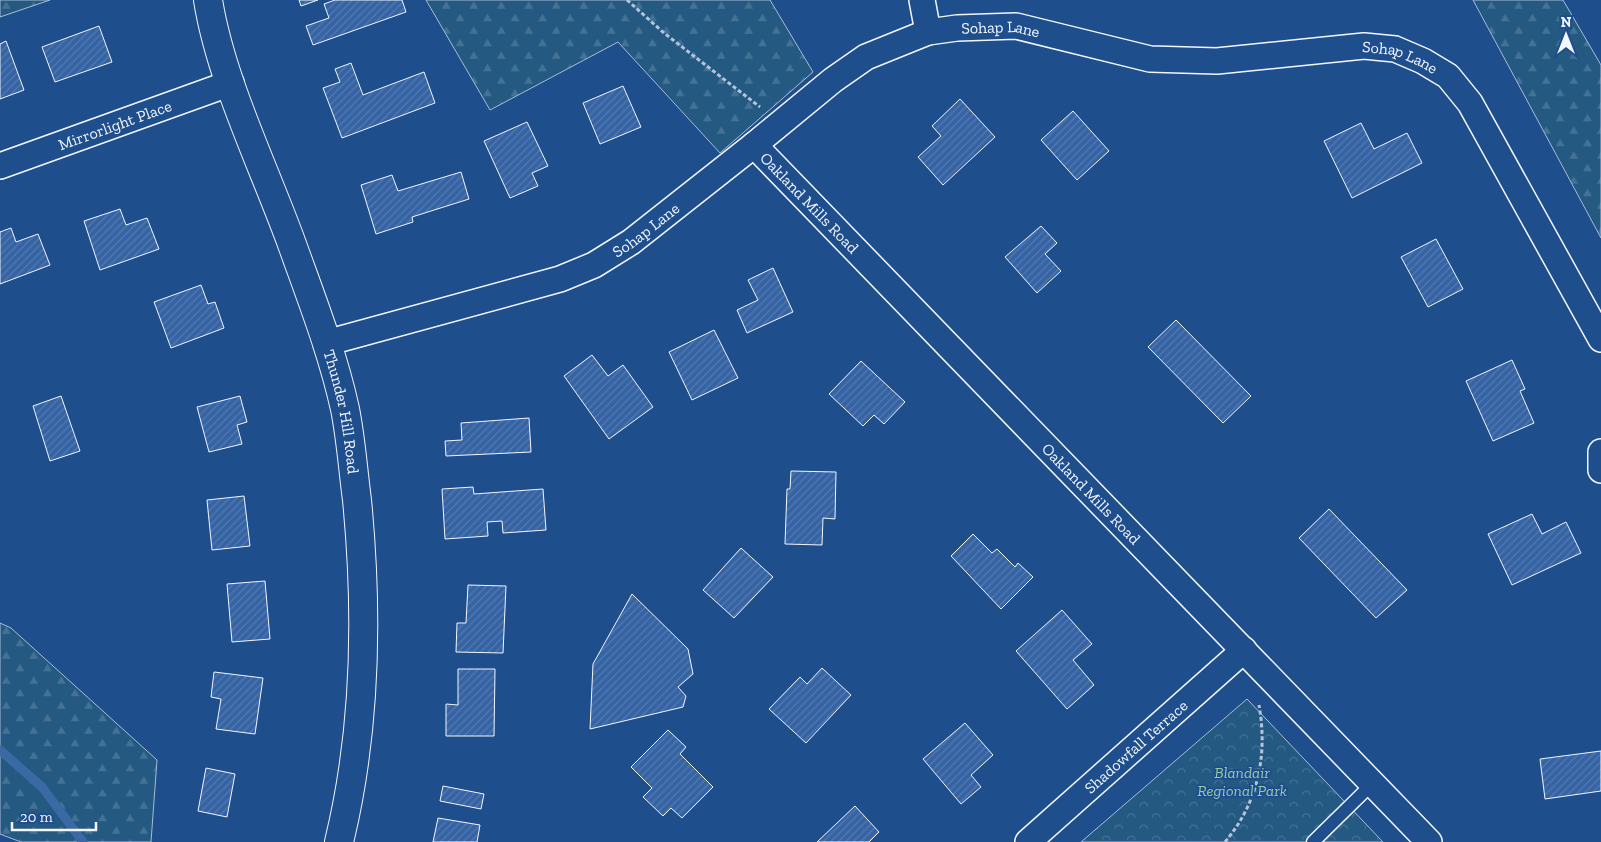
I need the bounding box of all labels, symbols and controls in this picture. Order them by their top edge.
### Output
north arrow [1541,10,1591,60]
text: N [1561,14,1572,31]
street label: Sohap Lane [961,17,1042,42]
street label: Sohap Lane [1361,37,1441,78]
street label: Mirrorlight Place [56,96,174,154]
street label: Oakland Mills Road [756,148,863,258]
street label: Sohap Lane [609,199,683,261]
street label: Thunder Hill Road [319,347,363,475]
street label: Oakland Mills Road [1038,439,1144,548]
street label: Shadowfall Terrace [1080,696,1191,798]
park label: Blandair Regional Park [1197,763,1287,800]
scale bar [12,800,96,832]
text: 20 m [20,808,53,826]

